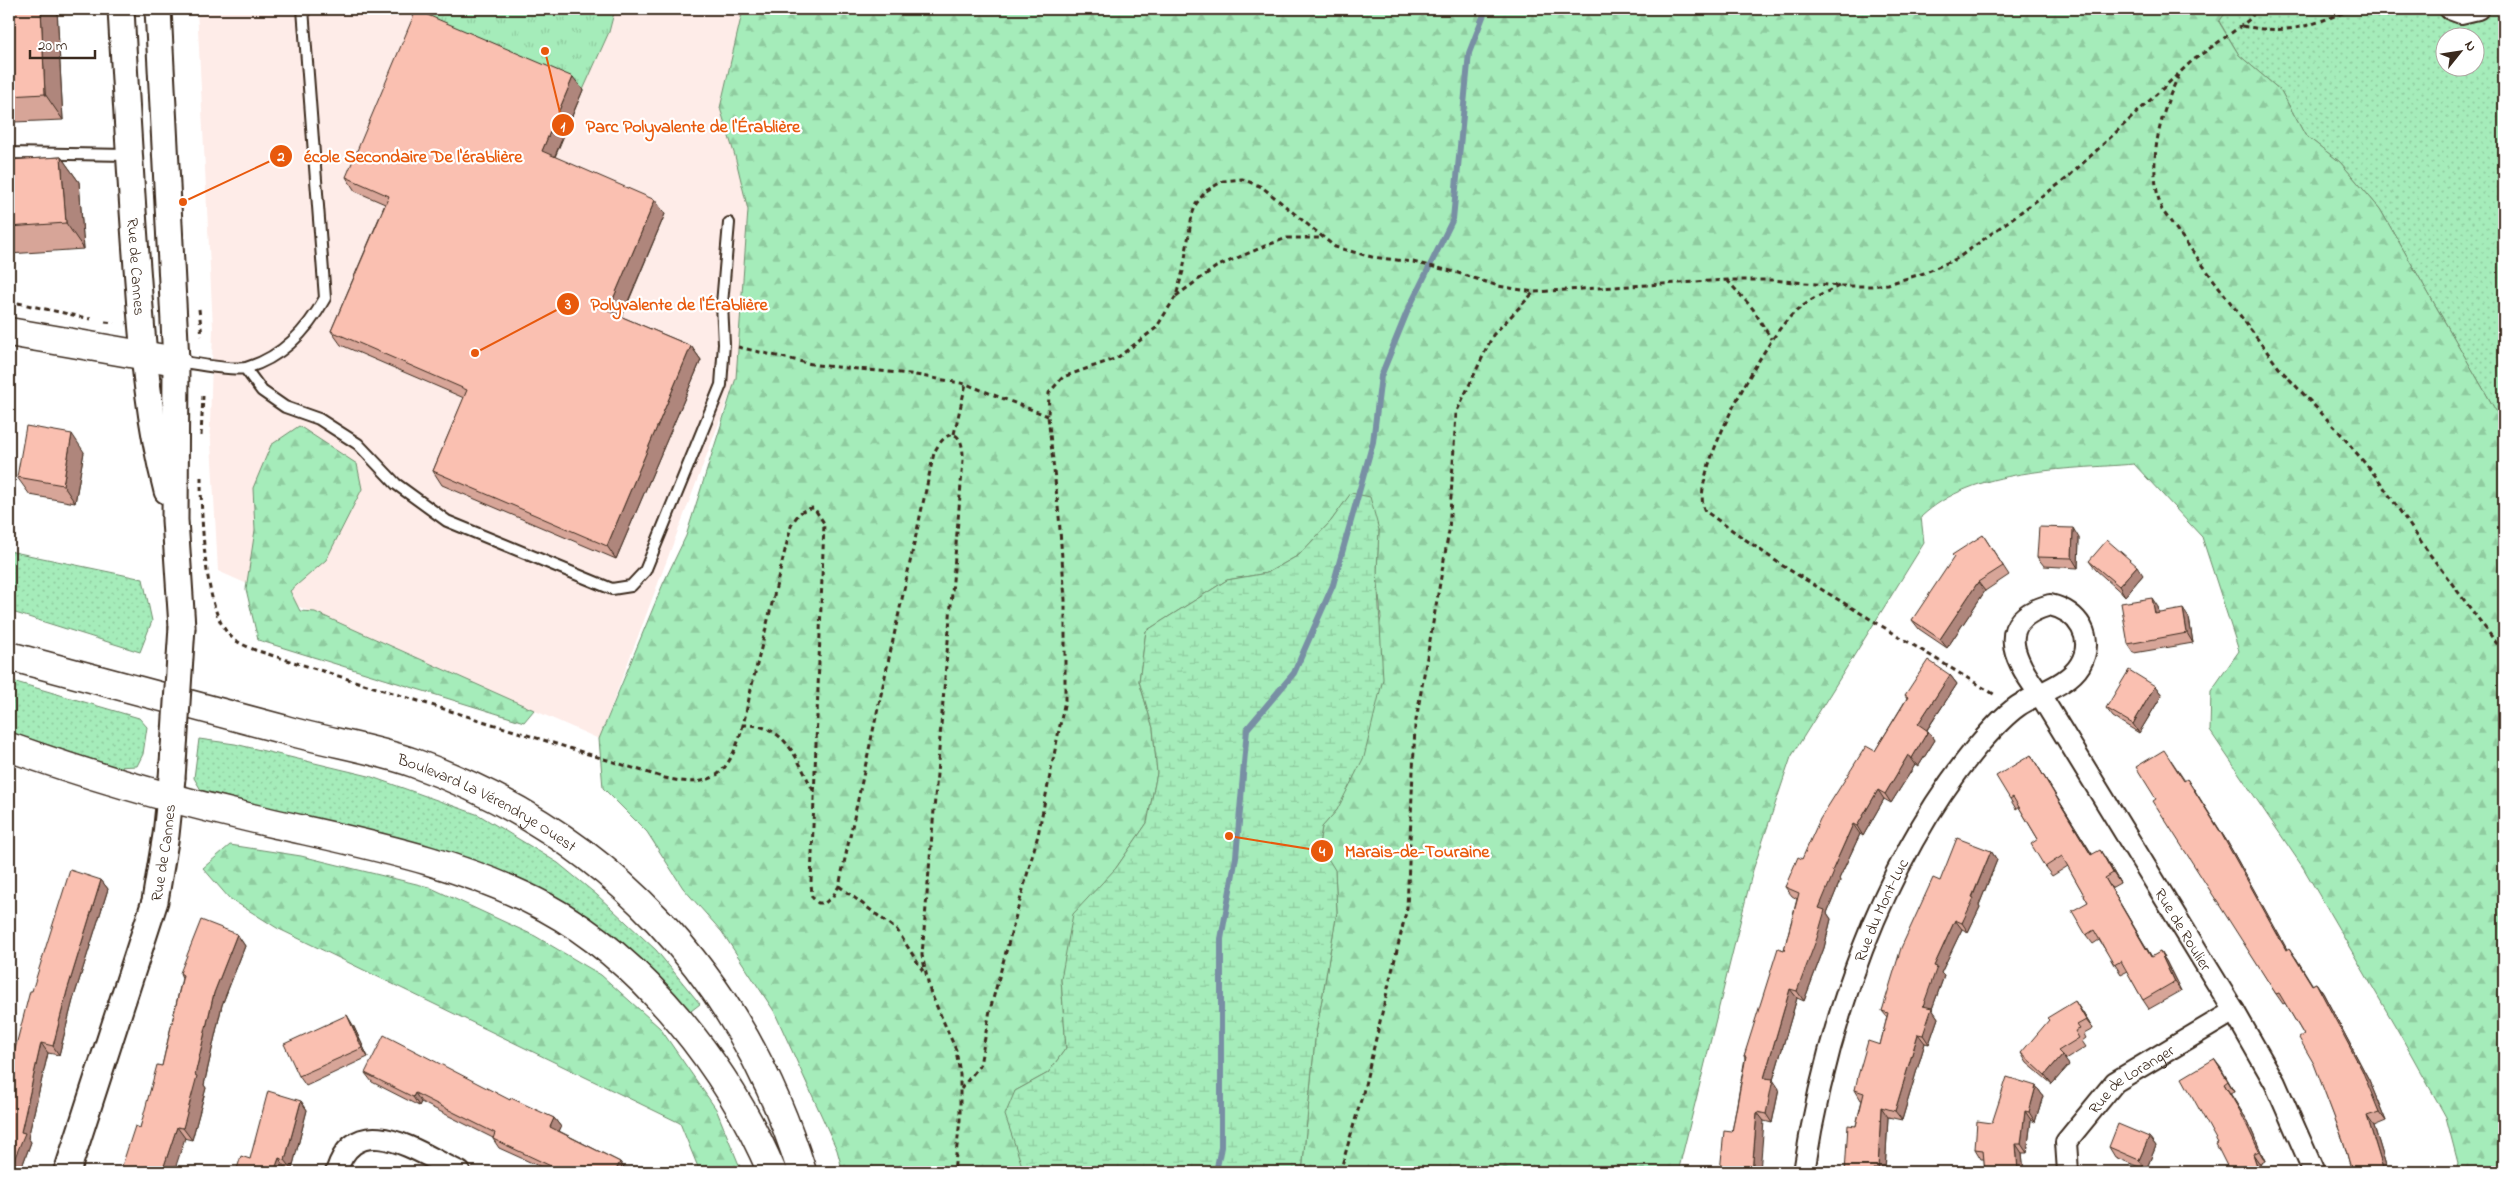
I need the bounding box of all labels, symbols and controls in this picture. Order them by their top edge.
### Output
scale bar [30,28,95,60]
north arrow [2436,28,2486,78]
text: 20 m [38,35,68,57]
text: N [2459,37,2481,56]
callout: Parc Polyvalente de l'Érablière [551,109,810,142]
text: Parc Polyvalente de l'Érablière [586,115,801,142]
text: 1 [561,116,566,138]
callout: école Secondaire De l'érablière [268,140,532,173]
text: école Secondaire De l'érablière [304,145,523,171]
text: 2 [276,146,285,168]
street label: Rue de Cannes [119,217,151,316]
callout: Polyvalente de l'Érablière [555,288,778,321]
text: Polyvalente de l'Érablière [590,293,769,320]
text: 3 [564,294,571,316]
street label: Boulevard La Vérendrye Ouest [393,748,581,859]
street label: Rue de Cannes [145,803,183,903]
callout: Marais-de-Touraine [1310,834,1500,867]
text: Marais-de-Touraine [1345,840,1490,866]
text: 4 [1318,841,1326,863]
street label: Rue du Mont-Luc [1849,854,1916,966]
street label: Rue de Roulier [2147,884,2217,976]
street label: Rue de Loranger [2083,1039,2179,1120]

